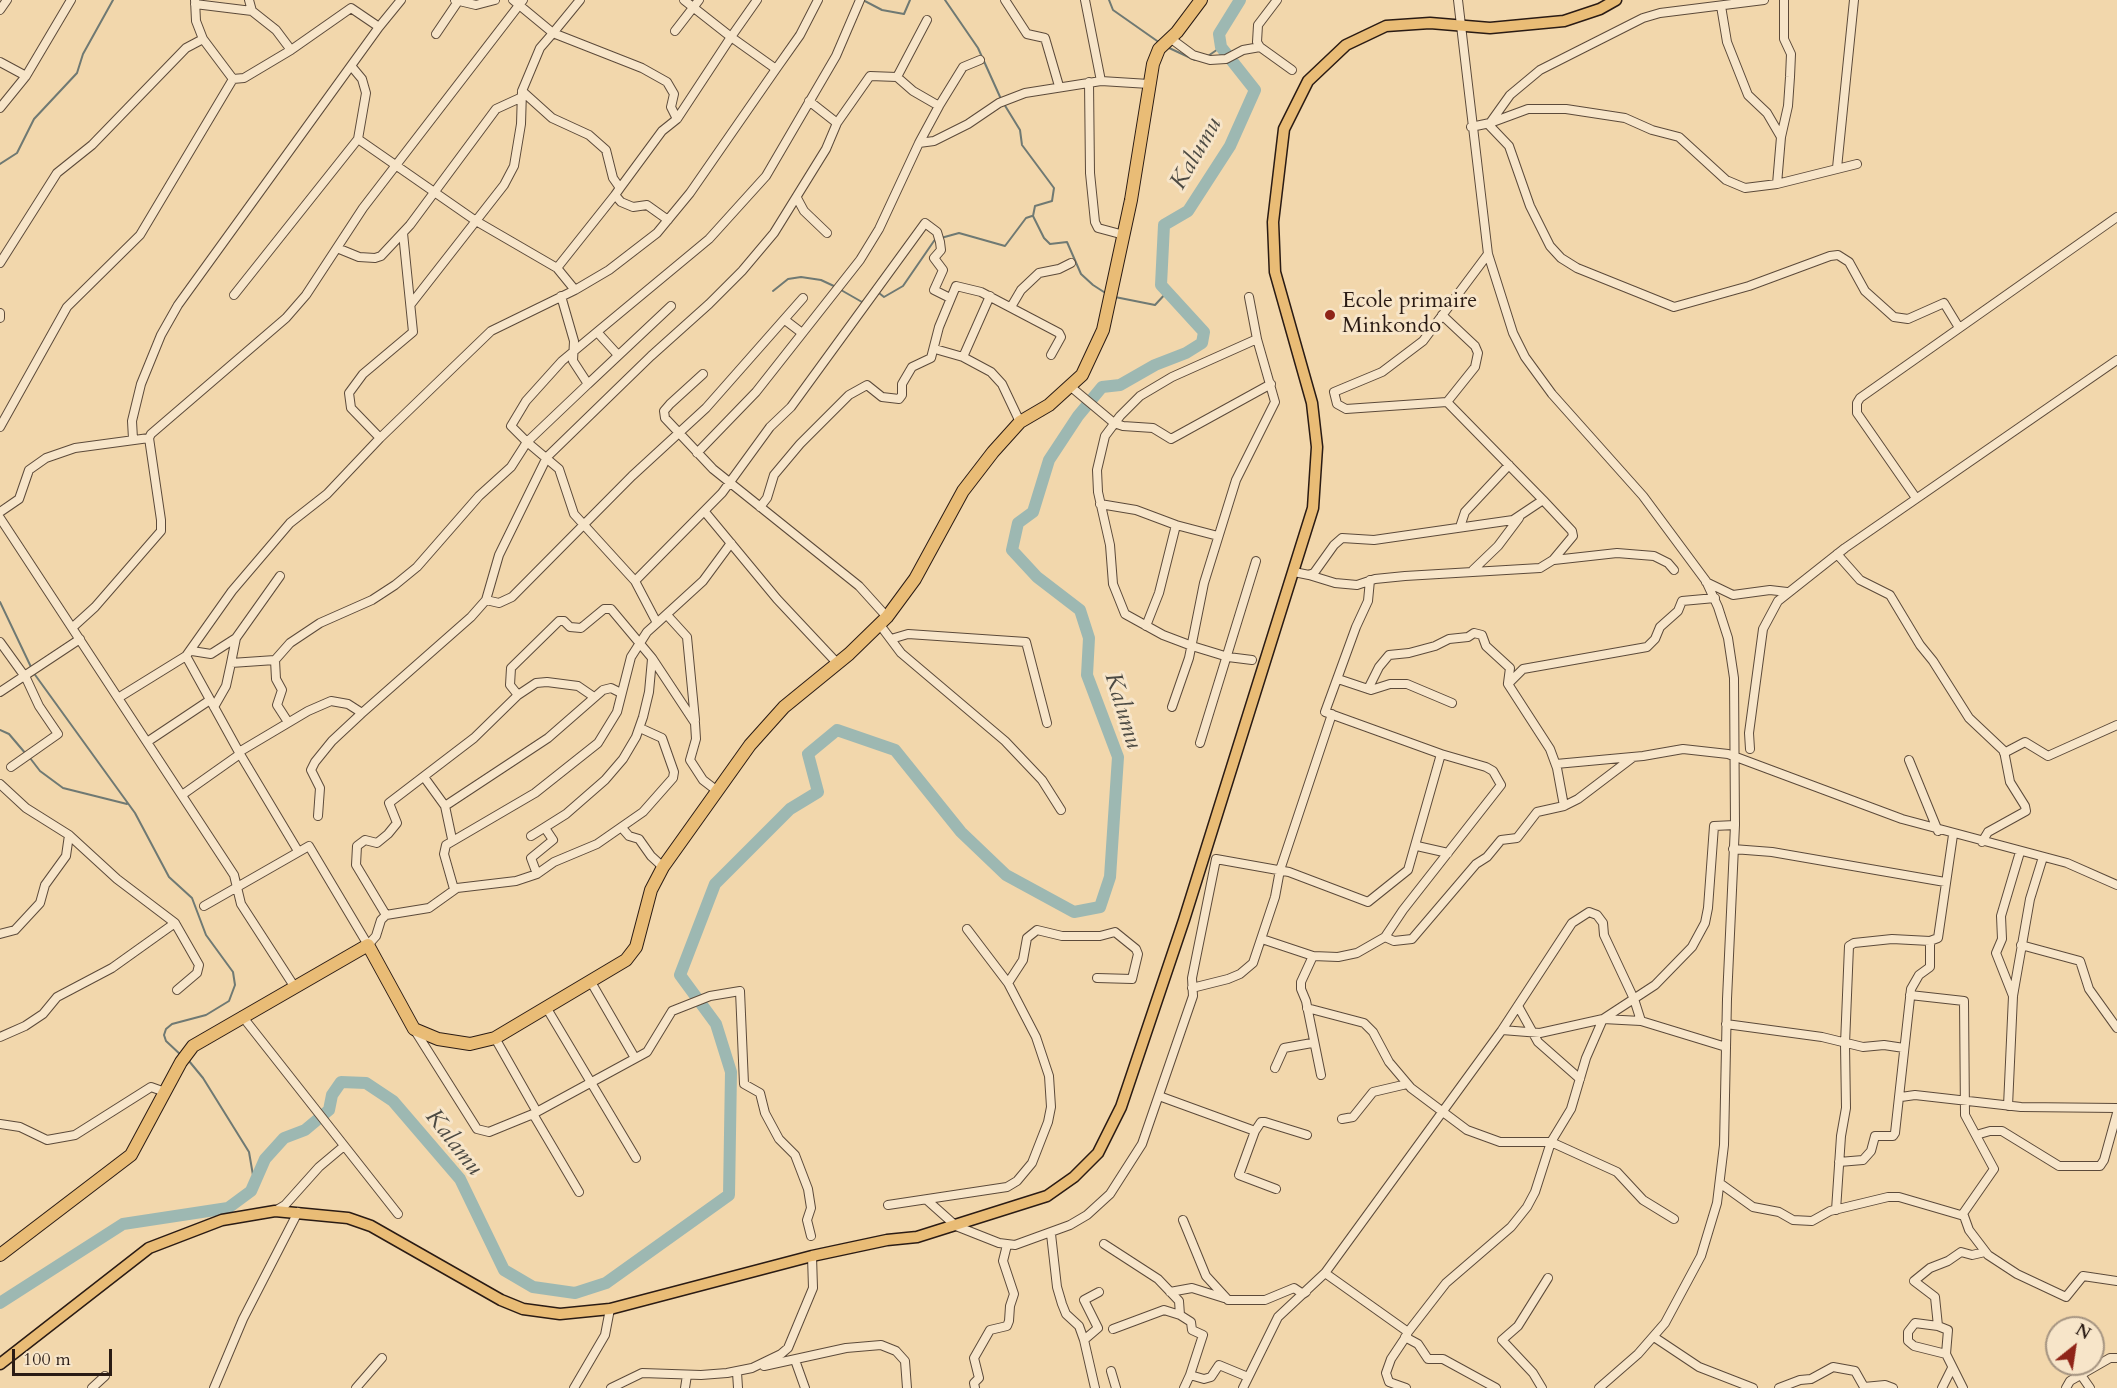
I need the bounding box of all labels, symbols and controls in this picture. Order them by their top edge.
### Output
water label: Kalumu [1165,113,1229,195]
place label: Ecole primaire Minkondo [1342,289,1477,340]
marker: Ecole primaire Minkondo [1323,308,1337,322]
water label: Kalumu [1097,669,1147,753]
water label: Kalamu [418,1104,488,1182]
north arrow [2045,1316,2105,1376]
text: N [2071,1319,2095,1345]
scale bar [15,1337,116,1375]
text: 100 m [23,1347,71,1372]

